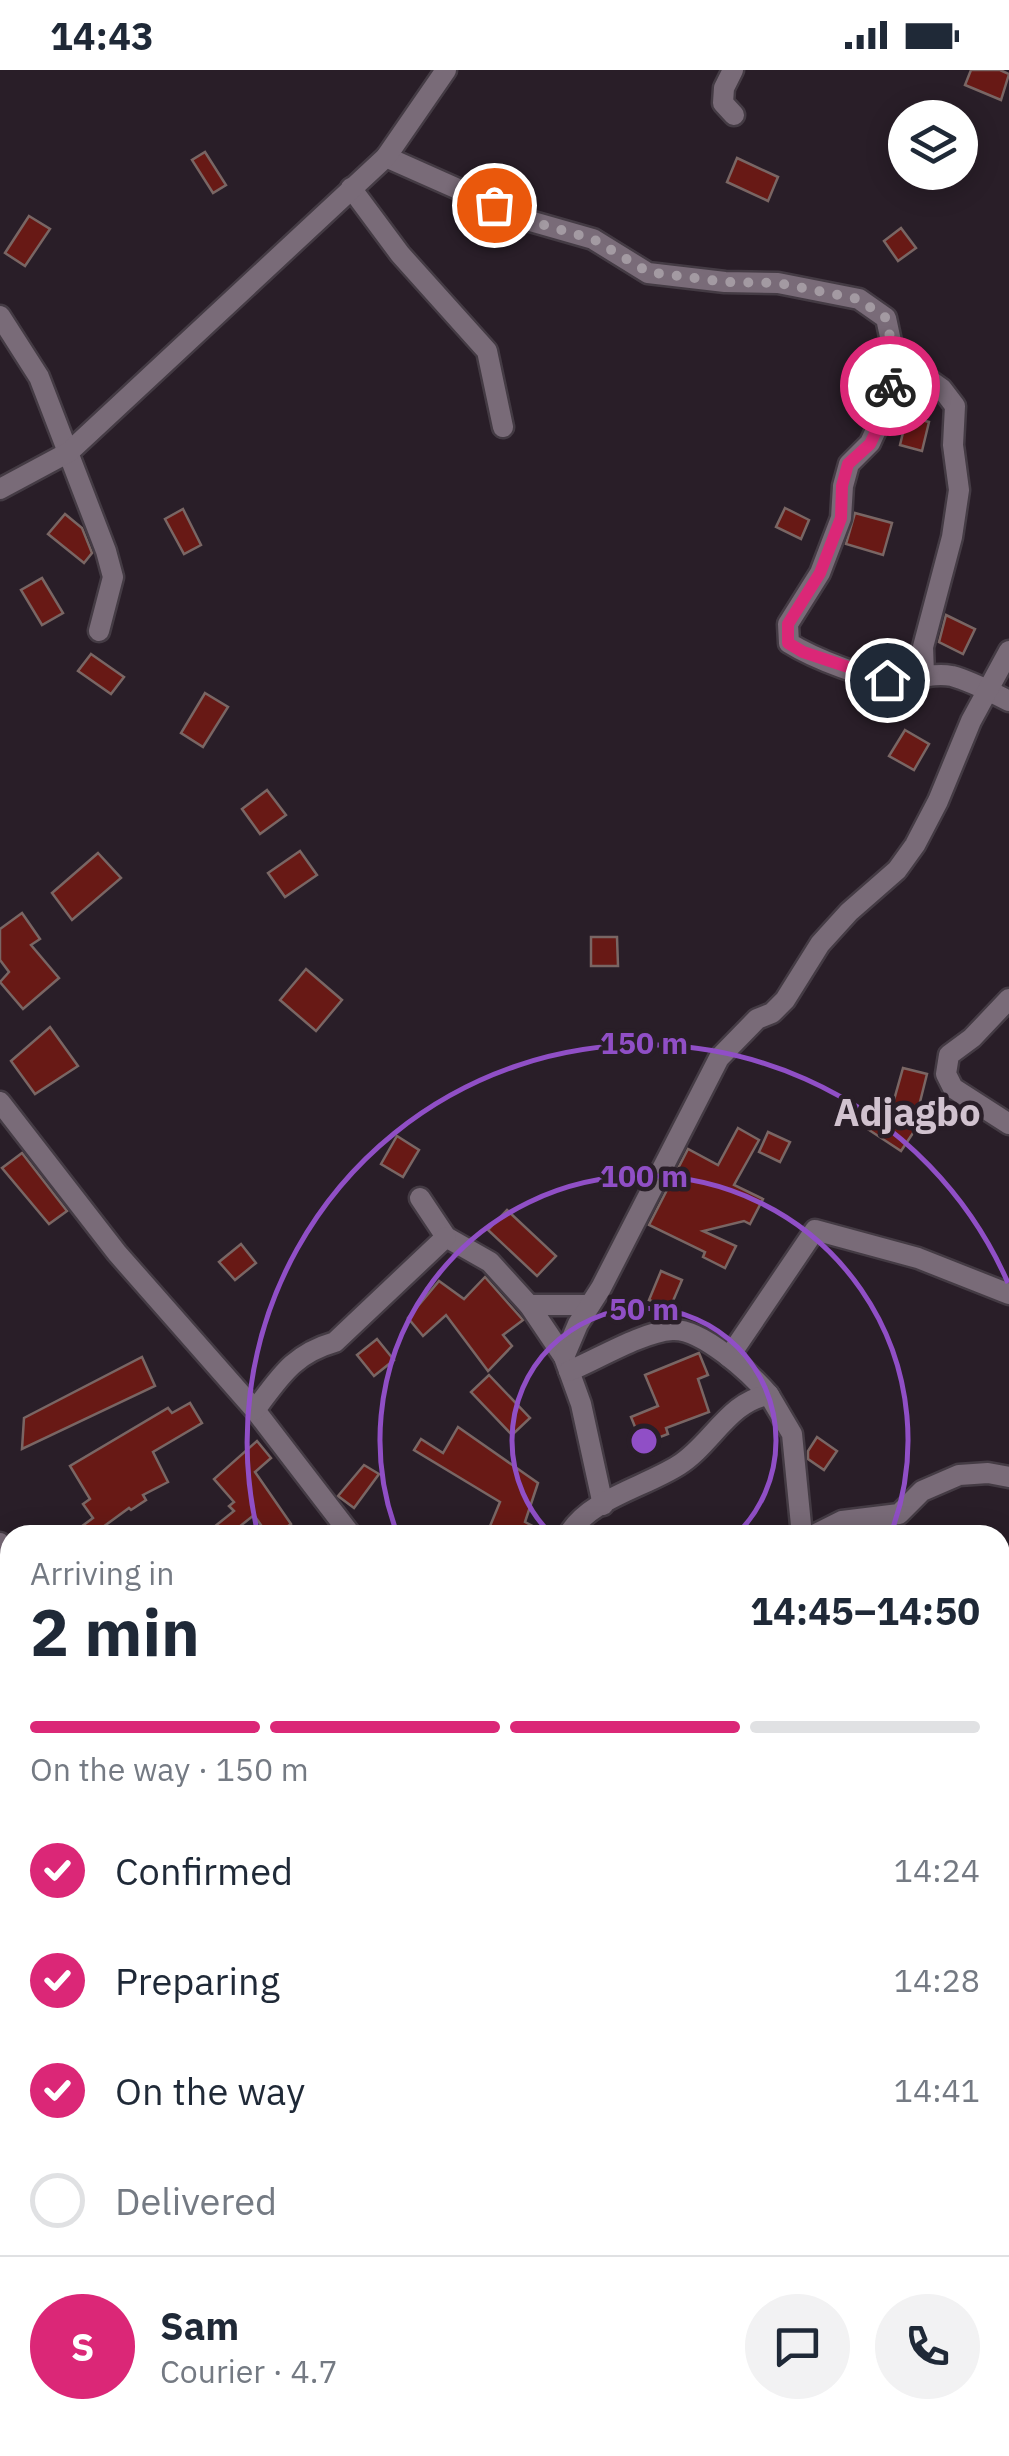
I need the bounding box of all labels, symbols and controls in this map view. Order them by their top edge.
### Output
text: 14:43 [50,11,154,60]
map controls [888,100,978,190]
button: layers [888,100,978,190]
pin [452,163,537,248]
icon: bag [467,178,522,233]
courier [840,336,940,436]
icon: bike [863,359,918,414]
pin [845,638,930,723]
icon: home [860,653,915,708]
text: 150 m [600,1023,688,1062]
district label: Adjagbo [833,1087,981,1136]
text: 100 m [600,1156,688,1195]
text: 50 m [609,1289,679,1328]
centre of rings [626,1423,662,1459]
text: Arriving in [30,1552,175,1594]
text: 14:45–14:50 [750,1586,980,1635]
text: 2 min [30,1589,200,1674]
text: On the way · 150 m [30,1748,309,1790]
icon: check [30,1843,85,1898]
text: Confirmed [115,1846,293,1895]
text: 14:24 [894,1849,980,1891]
icon: check [30,1953,85,2008]
text: Preparing [115,1956,280,2005]
text: 14:28 [894,1959,980,2001]
icon: check [30,2063,85,2118]
text: On the way [115,2066,305,2115]
text: 14:41 [894,2069,980,2111]
text: Delivered [115,2176,277,2225]
button: chat [745,2294,850,2399]
button: phone [875,2294,980,2399]
text: Sam [160,2301,239,2350]
text: S [71,2322,94,2371]
text: Courier · 4.7 [160,2350,338,2392]

